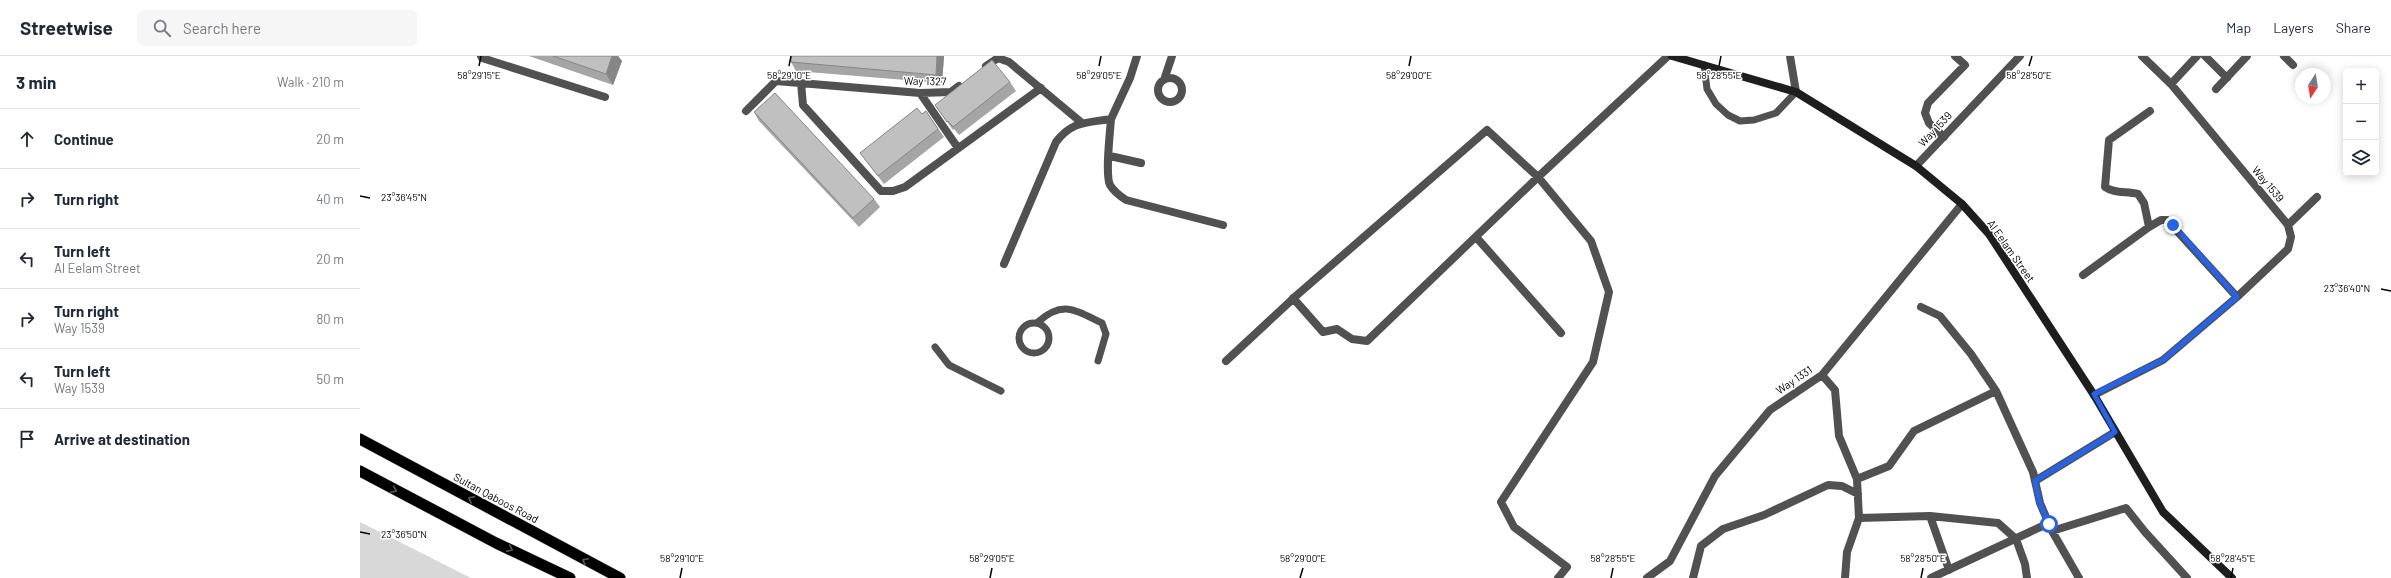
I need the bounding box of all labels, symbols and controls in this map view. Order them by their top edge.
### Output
search box [137,10,417,46]
text: Streetwise [20,16,113,39]
icon: search [151,17,173,39]
text: Search here [183,19,261,37]
text: Map [2226,19,2251,36]
text: Layers [2273,19,2314,36]
text: Share [2336,19,2371,36]
north arrow [2295,68,2331,104]
map controls [2343,68,2379,176]
button: + [2343,68,2379,104]
text: 58°29'15"E [457,69,501,81]
text: 58°29'10"E [767,69,811,81]
text: 58°29'05"E [1076,69,1122,81]
text: 58°29'00"E [1386,69,1432,81]
text: 58°28'55"E [1696,69,1742,81]
text: 58°28'50"E [2006,69,2052,81]
text: 3 min [16,72,56,92]
text: Walk · 210 m [277,74,344,90]
street label: Way 1327 [904,74,946,87]
button: − [2343,104,2379,140]
street label: Way 1539 [1915,108,1954,149]
icon: ahead [16,128,38,150]
text: Continue [54,130,114,148]
text: 20 m [316,131,344,147]
button: layers [2343,140,2379,176]
street label: Way 1539 [2250,163,2287,204]
icon: right [16,188,38,210]
text: Turn right [54,190,119,208]
text: 40 m [316,191,344,207]
text: 23°36'45"N [381,191,427,203]
route end [2164,216,2182,234]
street label: Al Eelam Street [1985,217,2038,285]
text: Turn left [54,242,110,260]
icon: left [16,248,38,270]
text: 20 m [316,251,344,267]
text: Al Eelam Street [54,260,141,276]
text: 23°36'40"N [2324,282,2370,294]
text: Turn right [54,302,119,320]
icon: right [16,308,38,330]
text: 80 m [317,311,344,327]
text: Way 1539 [54,320,105,336]
text: Turn left [54,362,110,380]
street label: Way 1331 [1773,363,1814,396]
icon: left [16,368,38,390]
text: 50 m [317,371,344,387]
text: Way 1539 [54,380,105,396]
icon: arrive [16,428,38,450]
text: Arrive at destination [54,430,190,448]
street label: Sultan Qaboos Road [452,470,541,525]
one-way arrow [390,485,398,493]
one-way arrow [467,496,475,503]
route start [2040,515,2058,533]
text: 23°36'50"N [381,528,427,540]
one-way arrow [506,544,513,552]
text: 58°29'10"E [660,552,704,564]
text: 58°29'05"E [969,552,1015,564]
text: 58°29'00"E [1280,552,1326,564]
text: 58°28'55"E [1590,552,1636,564]
text: 58°28'50"E [1900,552,1946,564]
text: 58°28'45"E [2210,552,2256,564]
one-way arrow [582,558,589,565]

